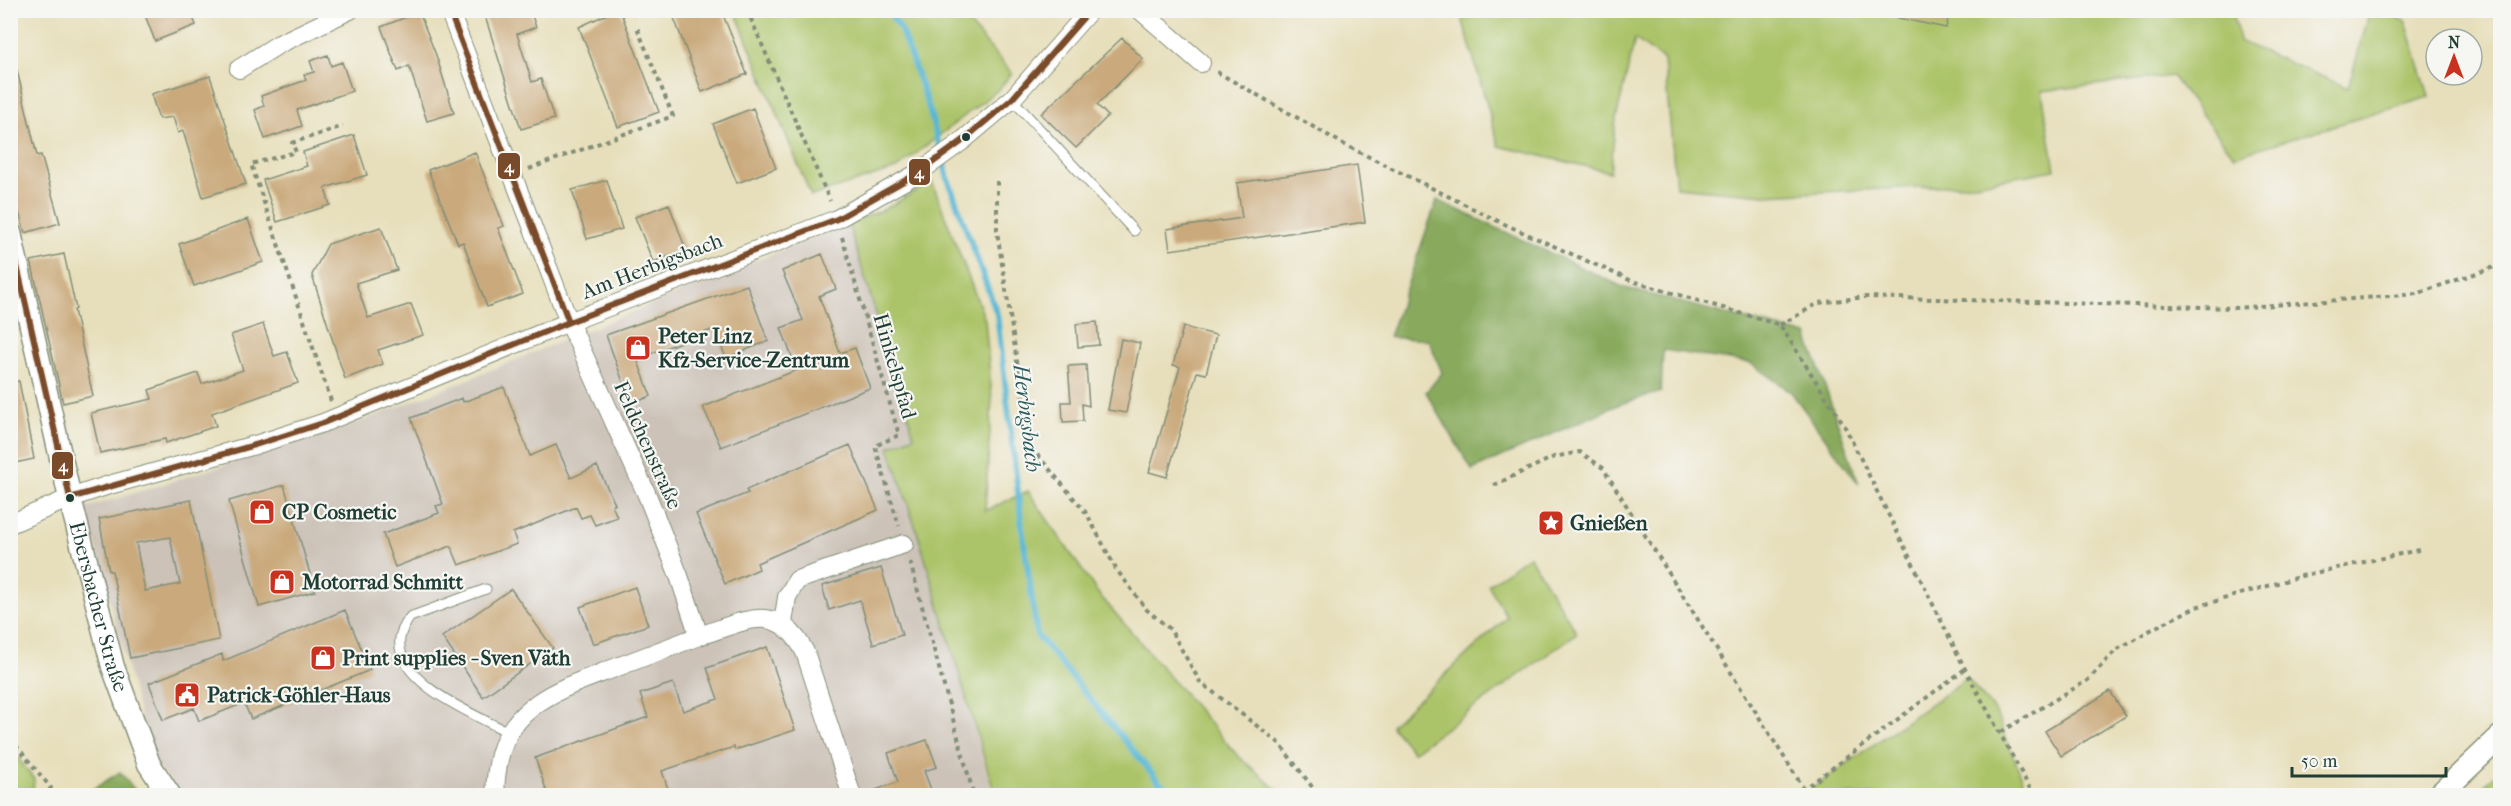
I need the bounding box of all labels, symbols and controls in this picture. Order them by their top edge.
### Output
north arrow [2424,27,2484,87]
text: N [2448,33,2461,52]
unlabelled marker [960,131,972,143]
line badge: 4 [497,152,521,180]
text: 4 [503,157,515,177]
line badge: 4 [908,158,931,186]
text: 4 [913,163,925,183]
street label: Am Herbigsbach [577,228,726,304]
street label: Hinkelspfad [868,310,922,422]
place label: Peter Linz Kfz-Service-Zentrum [658,324,850,372]
shop icon: Peter Linz Kfz-Service-Zentrum [623,333,653,363]
water label: Herbigsbach [1007,362,1047,473]
street label: Feldchenstraße [609,377,687,513]
line badge: 4 [51,451,74,480]
text: 4 [57,456,69,476]
unlabelled marker [64,492,76,504]
shop icon: CP Cosmetic [247,497,277,527]
place label: CP Cosmetic [282,500,396,524]
place icon: Gnießen [1536,508,1566,538]
place label: Gnießen [1570,511,1648,535]
street label: Ebersbacher Straße [64,519,133,695]
shop icon: Motorrad Schmitt [267,567,297,597]
place label: Motorrad Schmitt [301,570,464,594]
shop icon: Print supplies - Sven Väth [308,643,338,673]
place label: Print supplies - Sven Väth [342,646,571,670]
public building icon: Patrick-Göhler-Haus [172,680,202,710]
place label: Patrick-Göhler-Haus [207,683,391,707]
scale bar [2292,740,2446,778]
text: 50 m [2301,751,2338,772]

